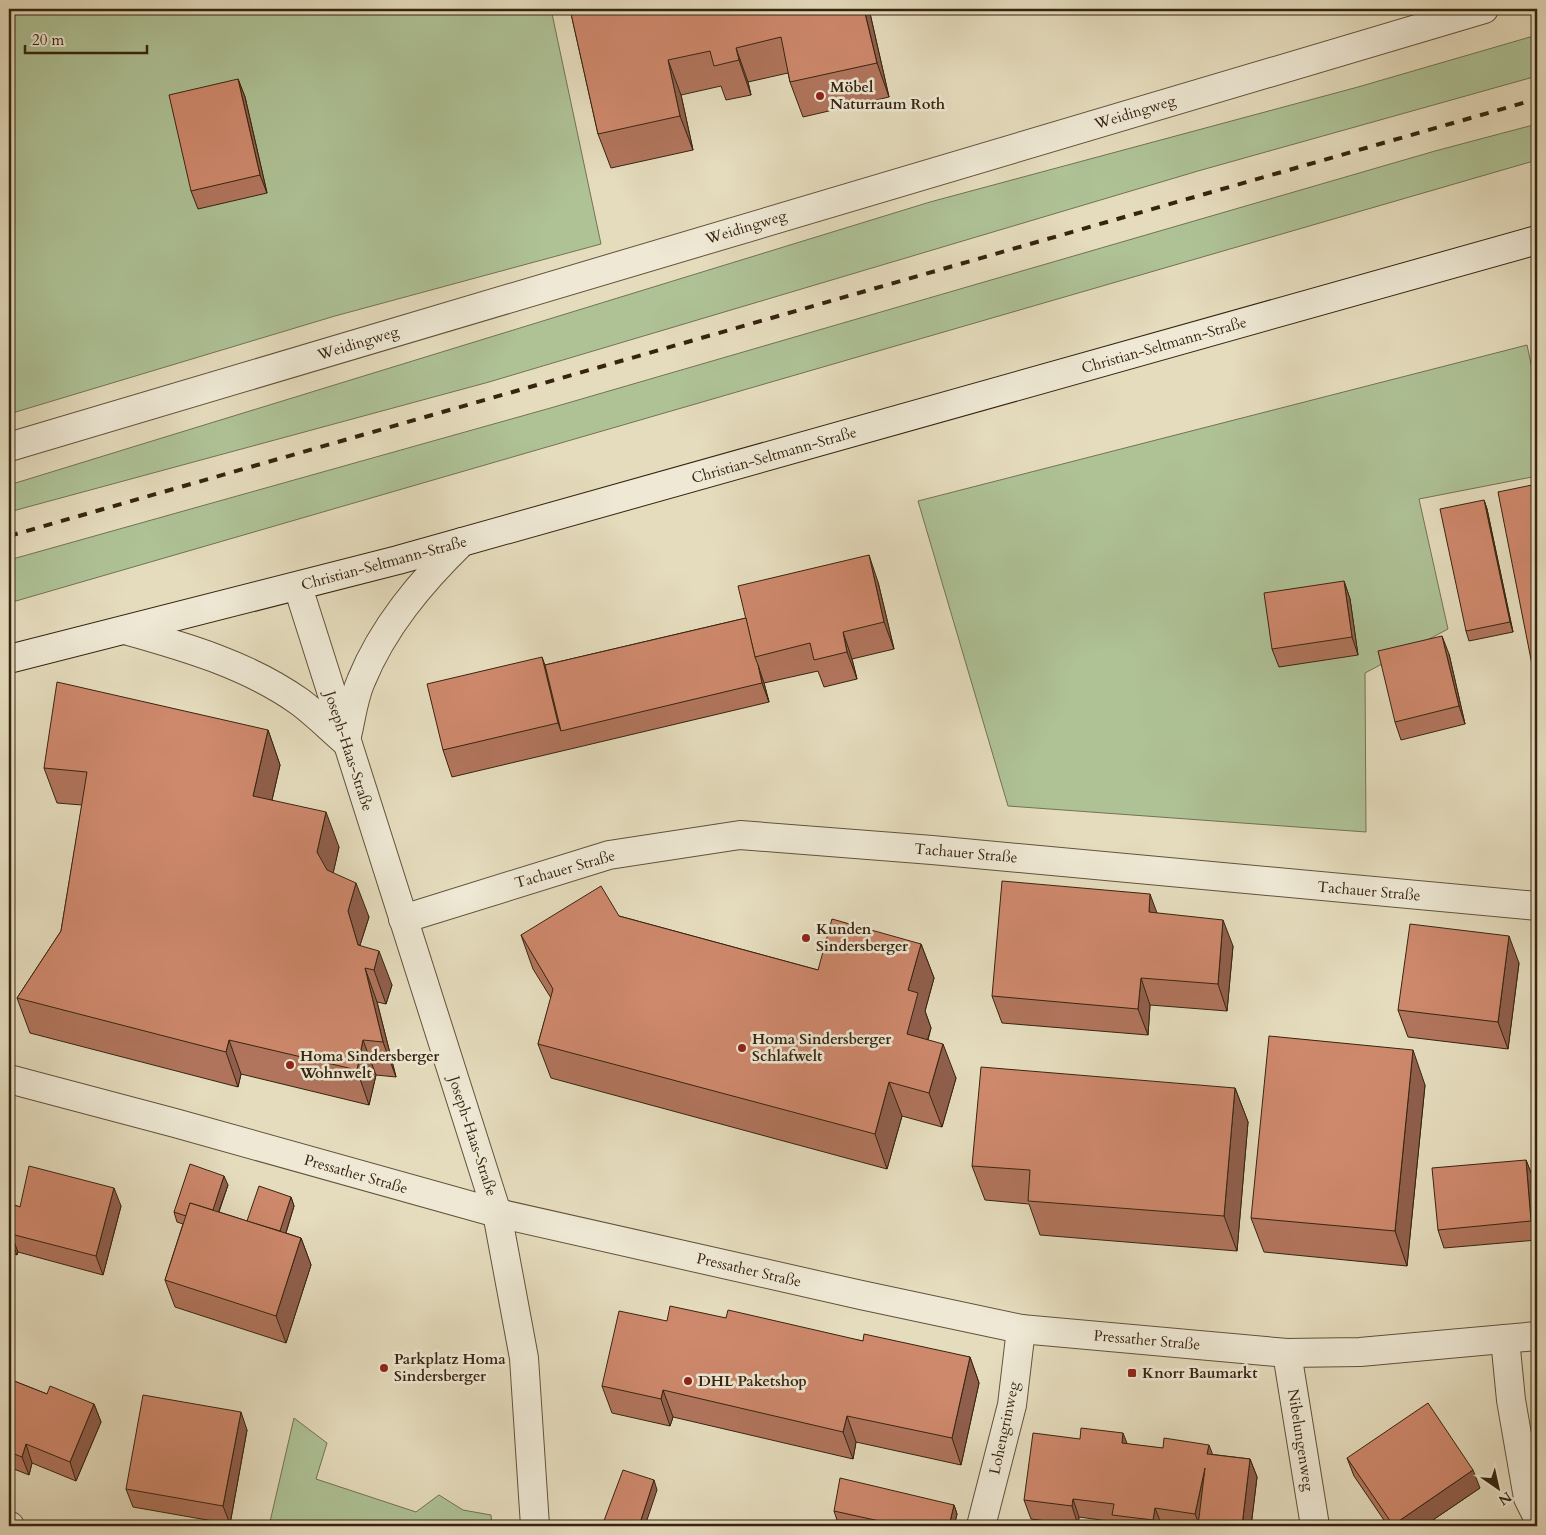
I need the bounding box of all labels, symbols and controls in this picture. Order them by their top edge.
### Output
scale bar [25,22,148,54]
text: 20 m [32,30,64,50]
place label: Möbel Naturraum Roth [830,77,946,114]
marker: Möbel Naturraum Roth [814,90,826,102]
street label: Weidingweg [1091,90,1179,134]
street label: Weidingweg [702,205,790,249]
street label: Christian-Seltmann-Straße [1079,312,1249,378]
street label: Weidingweg [314,321,402,365]
street label: Christian-Seltmann-Straße [689,422,859,488]
street label: Christian-Seltmann-Straße [299,531,469,595]
street label: Joseph-Haas-Straße [320,687,378,814]
street label: Tachauer Straße [914,839,1019,867]
street label: Tachauer Straße [512,845,618,893]
street label: Tachauer Straße [1317,877,1422,905]
place label: Kunden Sindersberger [816,919,909,956]
marker: Kunden Sindersberger [800,932,812,944]
place label: Homa Sindersberger Schlafwelt [752,1029,892,1066]
marker: Homa Sindersberger Schlafwelt [736,1042,748,1054]
place label: Homa Sindersberger Wohnwelt [299,1046,440,1083]
marker: Homa Sindersberger Wohnwelt [284,1059,296,1071]
street label: Joseph-Haas-Straße [444,1072,502,1199]
street label: Pressather Straße [302,1150,410,1198]
street label: Pressather Straße [695,1248,804,1292]
street label: Pressather Straße [1093,1325,1201,1355]
place label: Parkplatz Homa Sindersberger [394,1349,506,1386]
marker: Parkplatz Homa Sindersberger [378,1362,390,1374]
place label: Knorr Baumarkt [1142,1363,1258,1383]
marker: Knorr Baumarkt [1126,1367,1138,1379]
place label: DHL Paketshop [698,1371,807,1391]
marker: DHL Paketshop [682,1375,694,1387]
street label: Lohengrinweg [984,1379,1024,1476]
street label: Nibelungenweg [1283,1387,1319,1493]
north arrow [1474,1462,1524,1512]
text: N [1495,1487,1515,1510]

